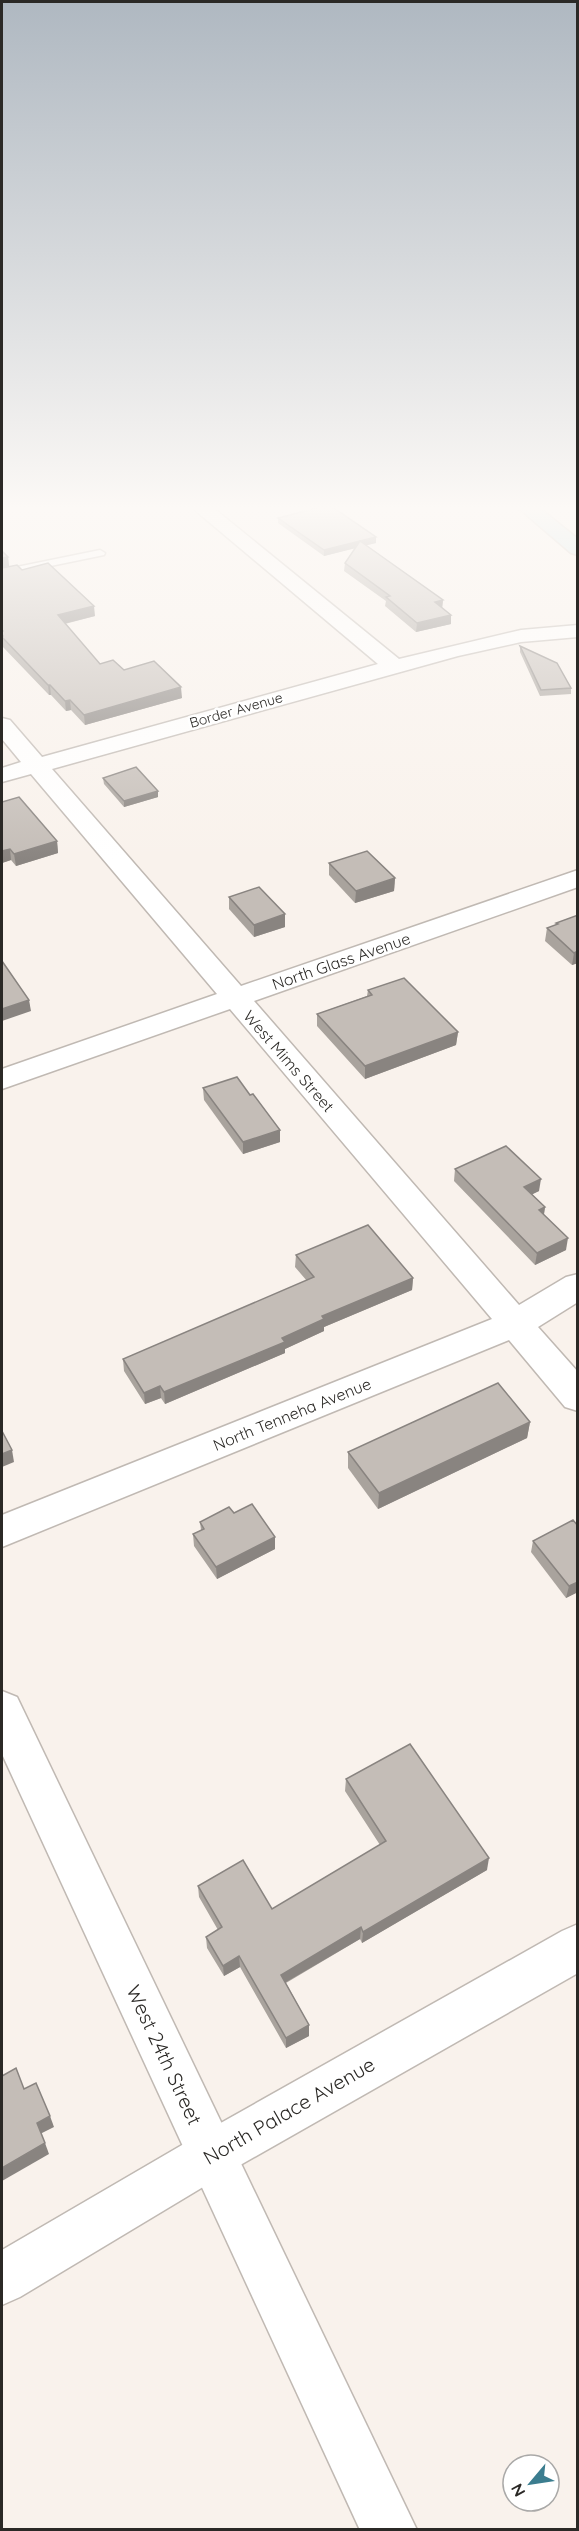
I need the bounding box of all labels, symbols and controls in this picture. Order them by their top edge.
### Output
street label: Border Avenue [187,688,285,732]
street label: North Glass Avenue [269,928,413,994]
street label: West Mims Street [239,1006,339,1116]
street label: North Tenneha Avenue [210,1373,374,1455]
street label: West 24th Street [121,1981,208,2129]
street label: North Palace Avenue [198,2051,379,2170]
north arrow [501,2453,561,2513]
text: N [506,2480,529,2500]

